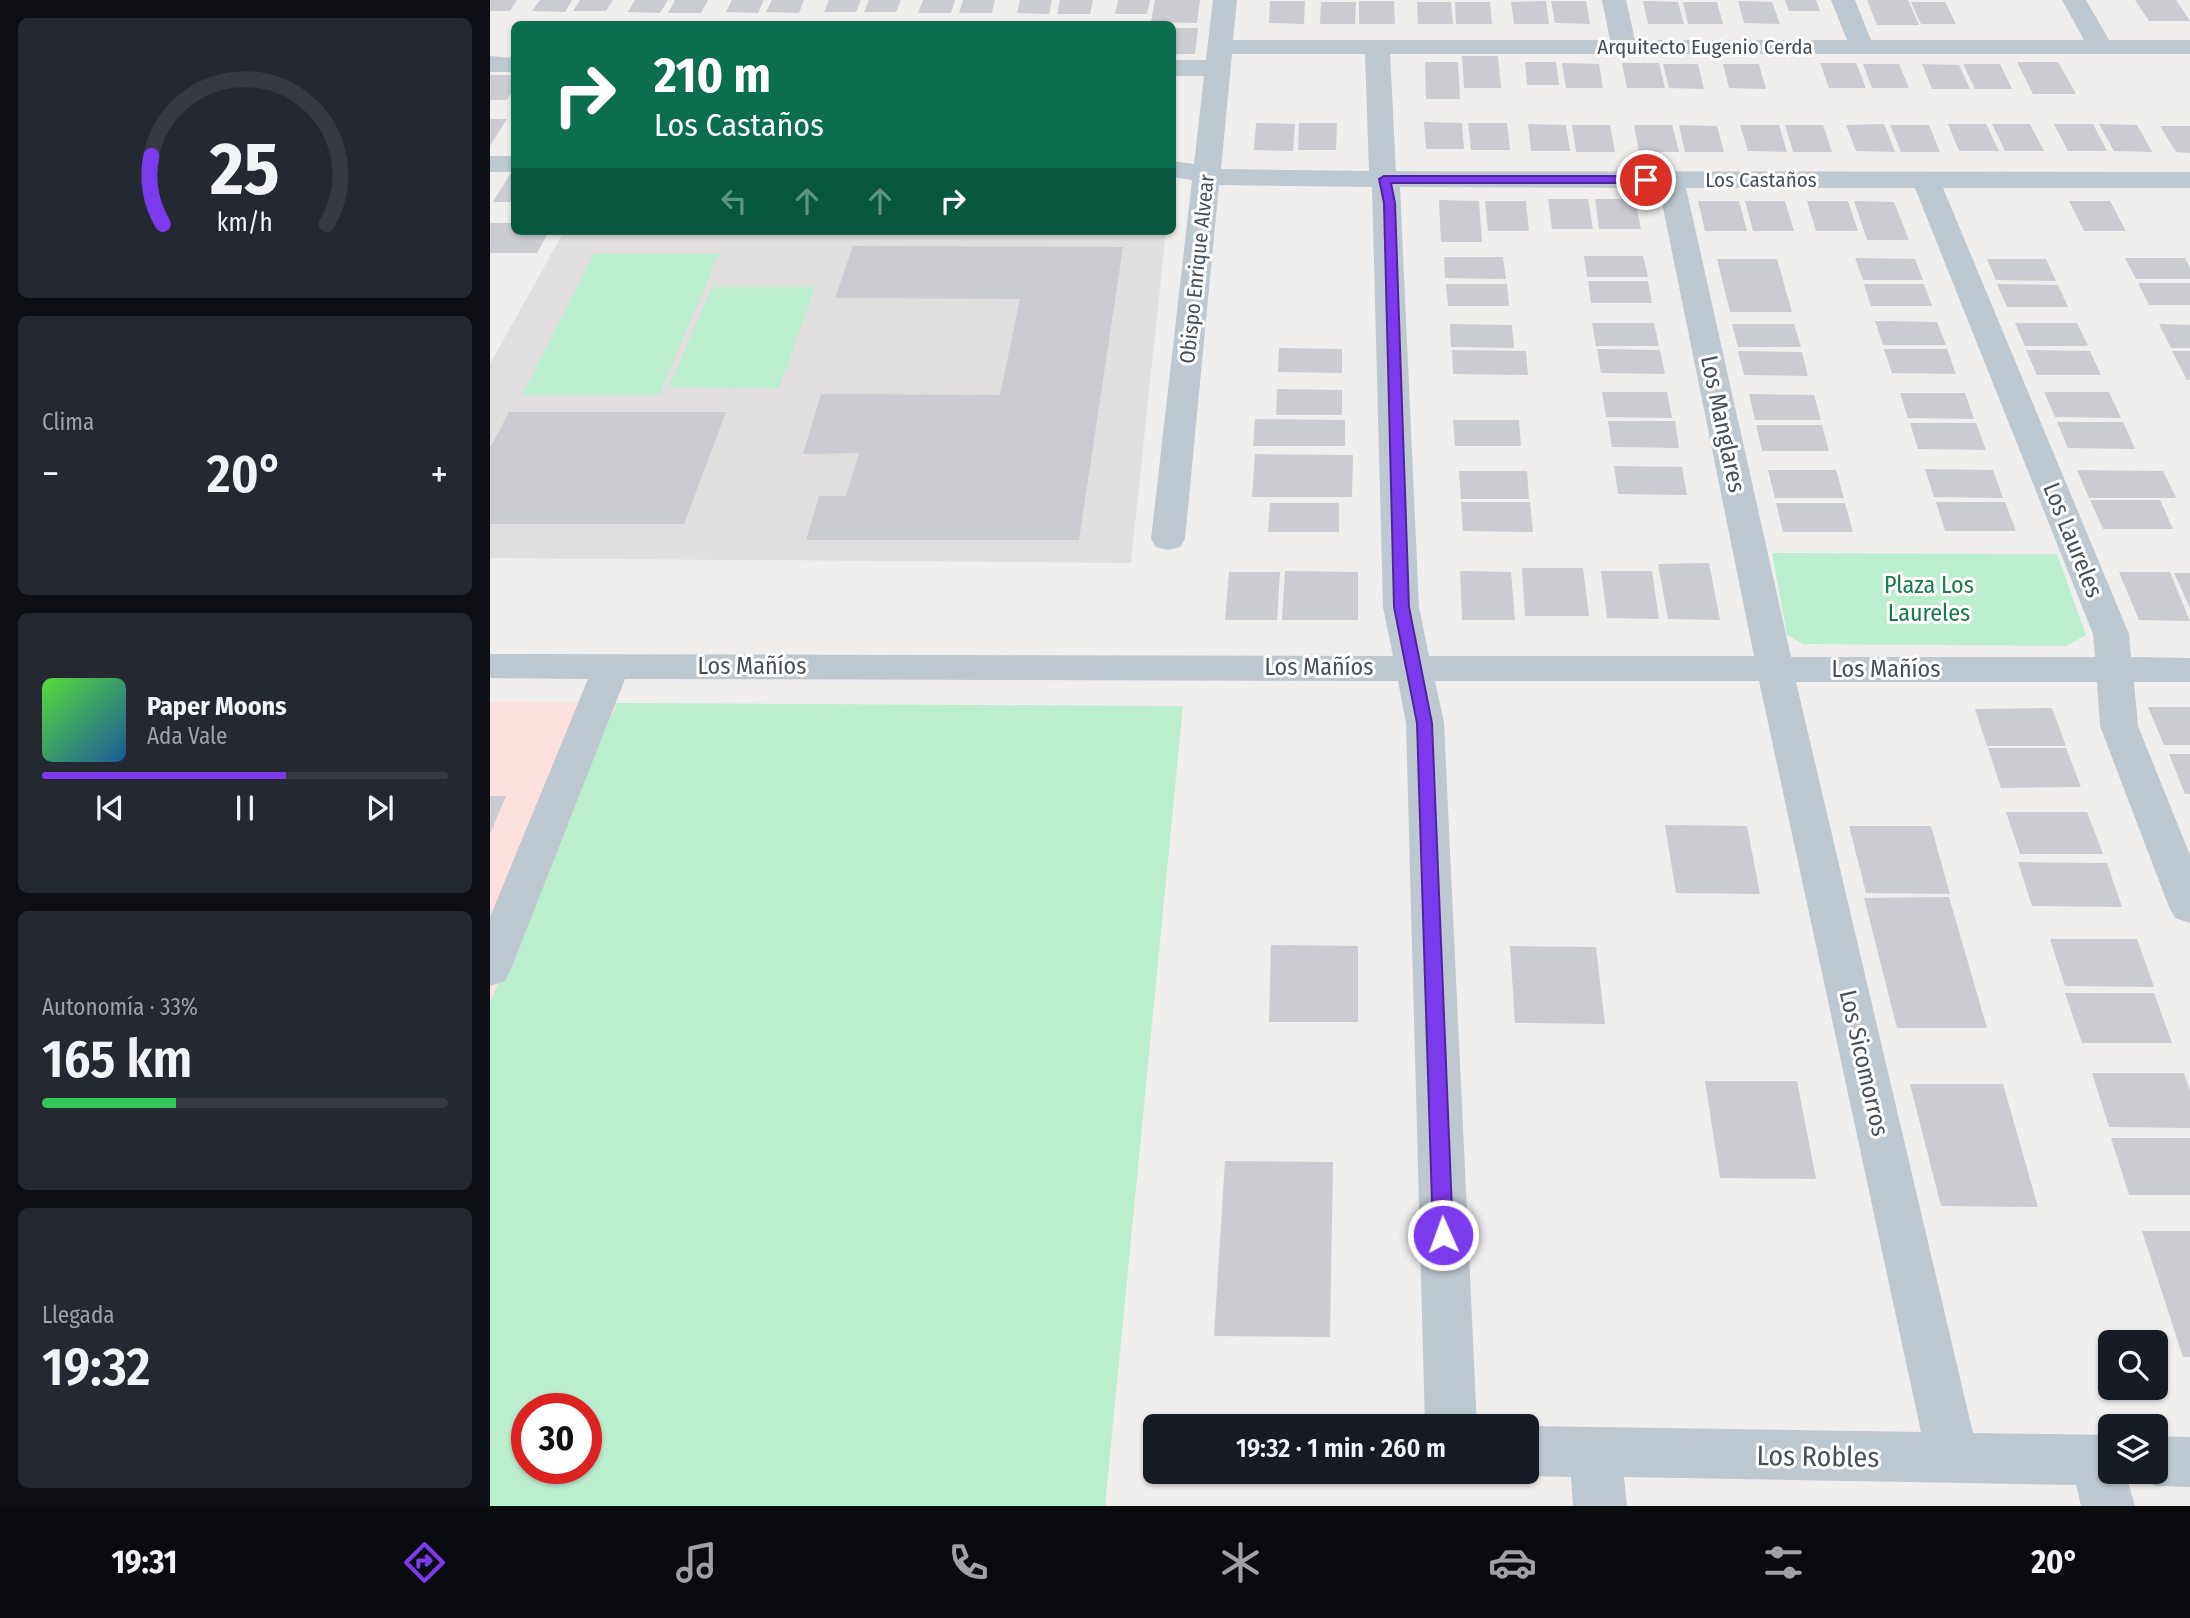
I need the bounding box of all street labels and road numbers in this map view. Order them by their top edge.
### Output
street label: Arquitecto Eugenio Cerda [1597,34,1813,60]
street label: Los Castaños [1705,167,1817,193]
street label: Obispo Enrique Alvear [1174,172,1220,365]
street label: Los Manglares [1695,353,1751,495]
street label: Los Laureles [2037,479,2109,601]
street label: Los Mañíos [697,652,807,680]
street label: Los Mañíos [1264,653,1374,681]
street label: Los Mañíos [1831,655,1941,683]
street label: Los Sicomorros [1834,987,1894,1139]
street label: Los Robles [1756,1439,1880,1474]

